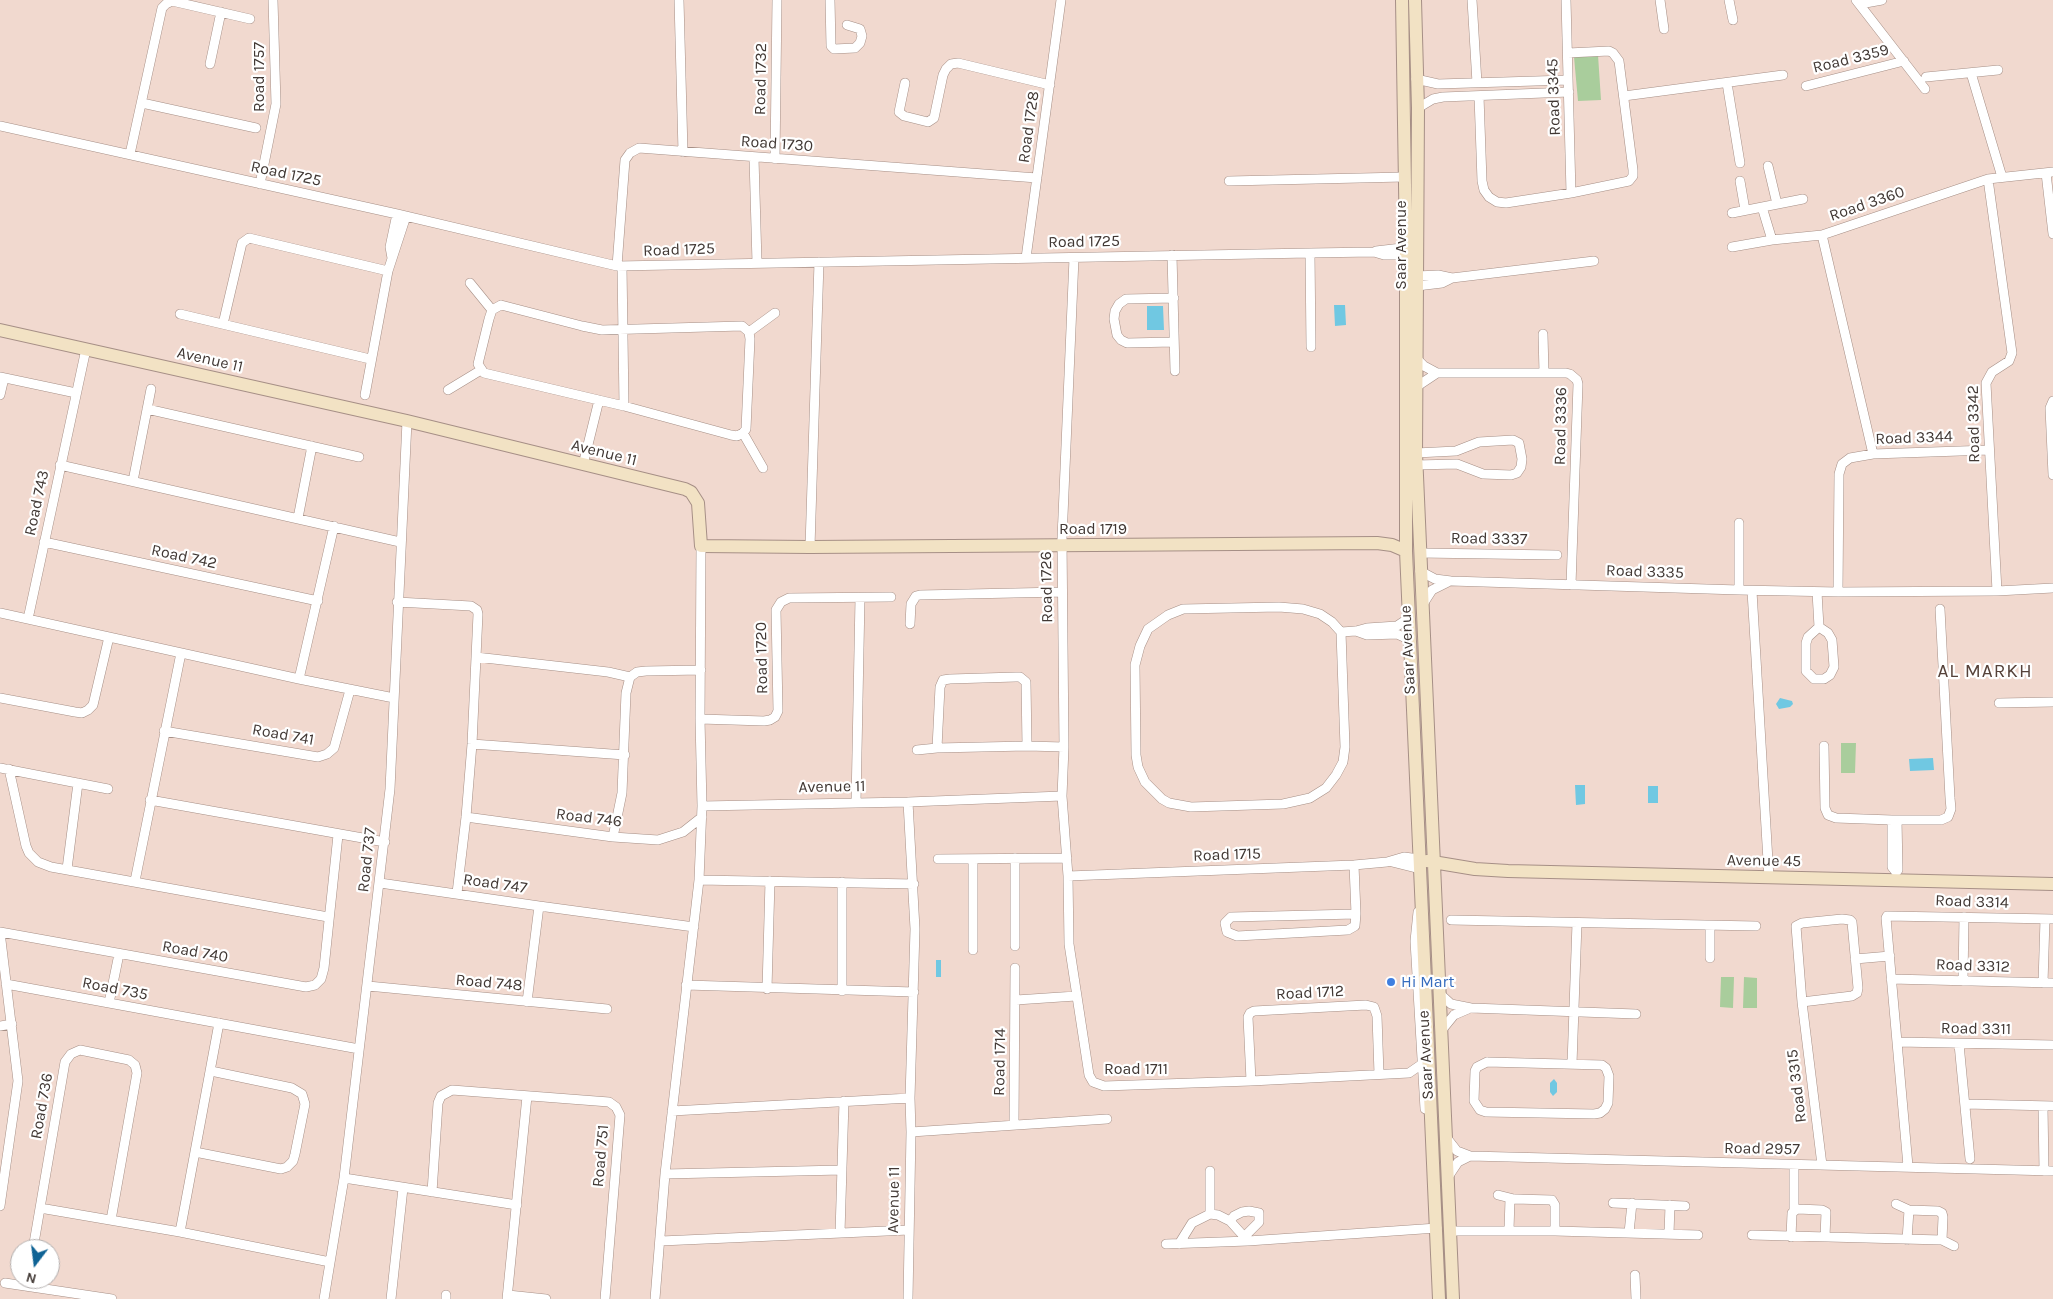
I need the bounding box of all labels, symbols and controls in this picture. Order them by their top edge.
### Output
street label: Road 3359 [1811,40,1891,78]
street label: Road 1757 [249,42,269,112]
street label: Road 1732 [751,43,771,115]
street label: Road 3345 [1543,58,1565,136]
street label: Road 1728 [1014,90,1044,164]
street label: Road 1730 [740,132,814,156]
street label: Road 1725 [249,157,323,191]
street label: Road 3360 [1827,182,1907,226]
street label: Saar Avenue [1391,200,1411,290]
street label: Road 1725 [1048,232,1120,252]
street label: Road 1725 [643,239,715,261]
street label: Avenue 11 [175,343,245,377]
street label: Road 3342 [1964,385,1984,463]
street label: Road 3336 [1551,387,1571,465]
street label: Road 3344 [1875,427,1953,449]
street label: Avenue 11 [569,436,639,470]
street label: Road 743 [21,468,53,538]
street label: Road 1719 [1059,519,1127,539]
street label: Road 3337 [1451,529,1527,549]
street label: Road 742 [150,541,218,573]
street label: Road 1726 [1037,551,1057,623]
street label: Road 3335 [1606,561,1684,583]
street label: Saar Avenue [1396,605,1420,695]
street label: Road 1720 [752,622,772,694]
district label: AL MARKH [1936,661,2034,683]
street label: Road 741 [251,720,315,750]
street label: Avenue 11 [798,777,866,797]
street label: Road 746 [555,804,623,832]
street label: Road 737 [354,827,380,893]
street label: Road 1715 [1193,844,1261,866]
street label: Avenue 45 [1727,851,1801,871]
street label: Road 747 [462,870,528,898]
street label: Road 3314 [1935,891,2009,913]
street label: Road 740 [161,937,229,967]
street label: Road 3312 [1936,955,2010,977]
street label: Road 748 [455,971,523,995]
place label: Hi Mart [1401,972,1454,992]
street label: Road 735 [80,973,150,1005]
marker: Hi Mart [1385,976,1397,988]
street label: Road 1712 [1276,982,1344,1004]
street label: Saar Avenue [1414,1010,1438,1100]
street label: Road 3311 [1941,1019,2011,1039]
street label: Road 1714 [990,1028,1010,1096]
street label: Road 3315 [1783,1048,1811,1124]
street label: Road 1711 [1104,1059,1168,1079]
street label: Road 736 [27,1071,57,1141]
street label: Road 751 [589,1124,613,1188]
street label: Road 2957 [1724,1139,1800,1159]
street label: Avenue 11 [884,1166,904,1234]
north arrow [10,1239,60,1289]
text: N [24,1268,38,1288]

